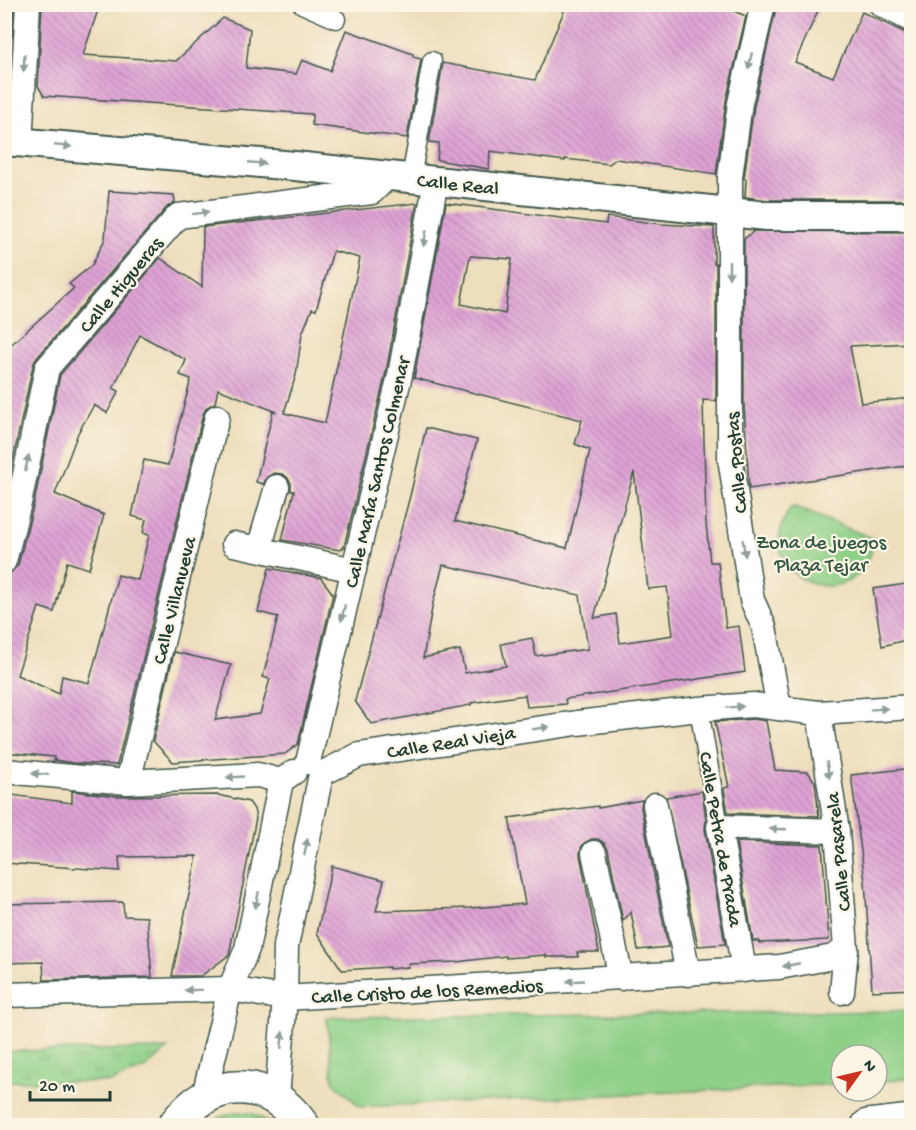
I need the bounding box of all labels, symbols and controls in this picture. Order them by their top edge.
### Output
one-way arrow [744,52,754,71]
one-way arrow [20,53,29,72]
one-way arrow [53,142,72,151]
one-way arrow [248,158,267,167]
street label: Calle Real [416,171,500,202]
one-way arrow [192,208,211,218]
one-way arrow [420,229,429,248]
street label: Calle Higueras [76,233,170,339]
one-way arrow [724,261,734,280]
street label: Calle María Santos Colmenar [342,353,418,591]
street label: Calle Postas [723,411,754,514]
one-way arrow [23,453,32,472]
park label: Zona de juegos Plaza Tejar [756,533,887,579]
street label: Calle Villanueva [149,534,204,667]
one-way arrow [740,539,749,558]
one-way arrow [338,604,348,622]
one-way arrow [725,702,744,711]
one-way arrow [870,704,889,713]
street label: Calle Real Vieja [386,723,518,766]
one-way arrow [532,723,551,732]
street label: Calle Petra de Prada [692,750,745,930]
one-way arrow [823,761,832,780]
one-way arrow [31,769,50,779]
one-way arrow [225,772,244,781]
street label: Calle Pasarela [823,790,858,912]
one-way arrow [769,824,788,834]
one-way arrow [302,838,311,857]
one-way arrow [252,891,261,910]
one-way arrow [781,961,800,970]
street label: Calle Cristo de los Remedios [311,976,544,1011]
one-way arrow [566,976,585,986]
one-way arrow [183,985,202,995]
one-way arrow [277,1031,287,1050]
north arrow [829,1043,889,1103]
text: N [858,1057,880,1077]
scale bar [30,1064,110,1102]
text: 20 m [39,1077,75,1098]

